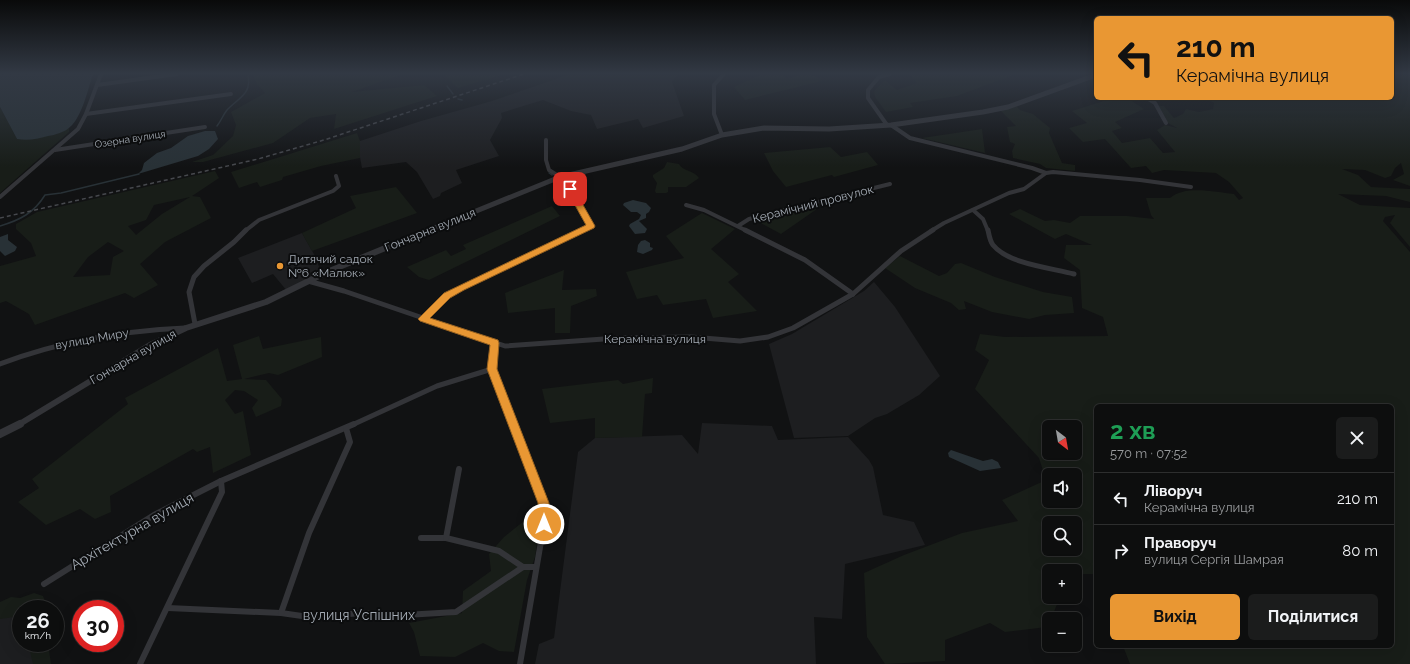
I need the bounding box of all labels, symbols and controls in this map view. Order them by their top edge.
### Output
text: 210 m [1176,31,1256,64]
icon: left [1110,32,1162,84]
text: Керамічна вулиця [1176,65,1329,86]
street label: Озерна вулиця [94,128,166,150]
pin [553,172,587,206]
icon: arrive [559,178,581,200]
street label: Керамічний провулок [751,182,875,226]
street label: Гончарна вулиця [382,205,478,255]
place label: Дитячий садок №6 «Малюк» [288,252,373,280]
marker: Дитячий садок №6 «Малюк» [275,261,285,271]
street label: вулиця Миру [54,326,130,352]
street label: Гончарна вулиця [87,327,179,387]
street label: Керамічна вулиця [604,332,706,346]
text: 2 хв [1110,416,1156,445]
button: close [1336,417,1378,459]
north arrow [1042,420,1082,460]
map controls [1042,420,1082,652]
text: 570 m · 07:52 [1110,446,1187,461]
button: sound [1042,468,1082,508]
text: Ліворуч [1144,482,1202,500]
icon: left [1110,488,1132,510]
street label: Архітектурна вулиця [68,489,196,573]
text: 210 m [1337,490,1378,508]
text: Керамічна вулиця [1144,500,1255,515]
position arrow [523,503,565,545]
button: search [1042,516,1082,556]
text: Праворуч [1144,534,1216,552]
icon: right [1110,540,1132,562]
text: 80 m [1342,542,1378,560]
text: вулиця Сергія Шамрая [1144,552,1284,567]
button: + [1042,564,1082,604]
button: Вихід [1110,594,1240,640]
button: Поділитися [1248,594,1378,640]
speed limit sign: 30 [72,600,124,652]
street label: вулиця Успішних [303,607,415,623]
text: 26 [26,609,50,633]
button: − [1042,612,1082,652]
text: km/h [25,630,51,641]

